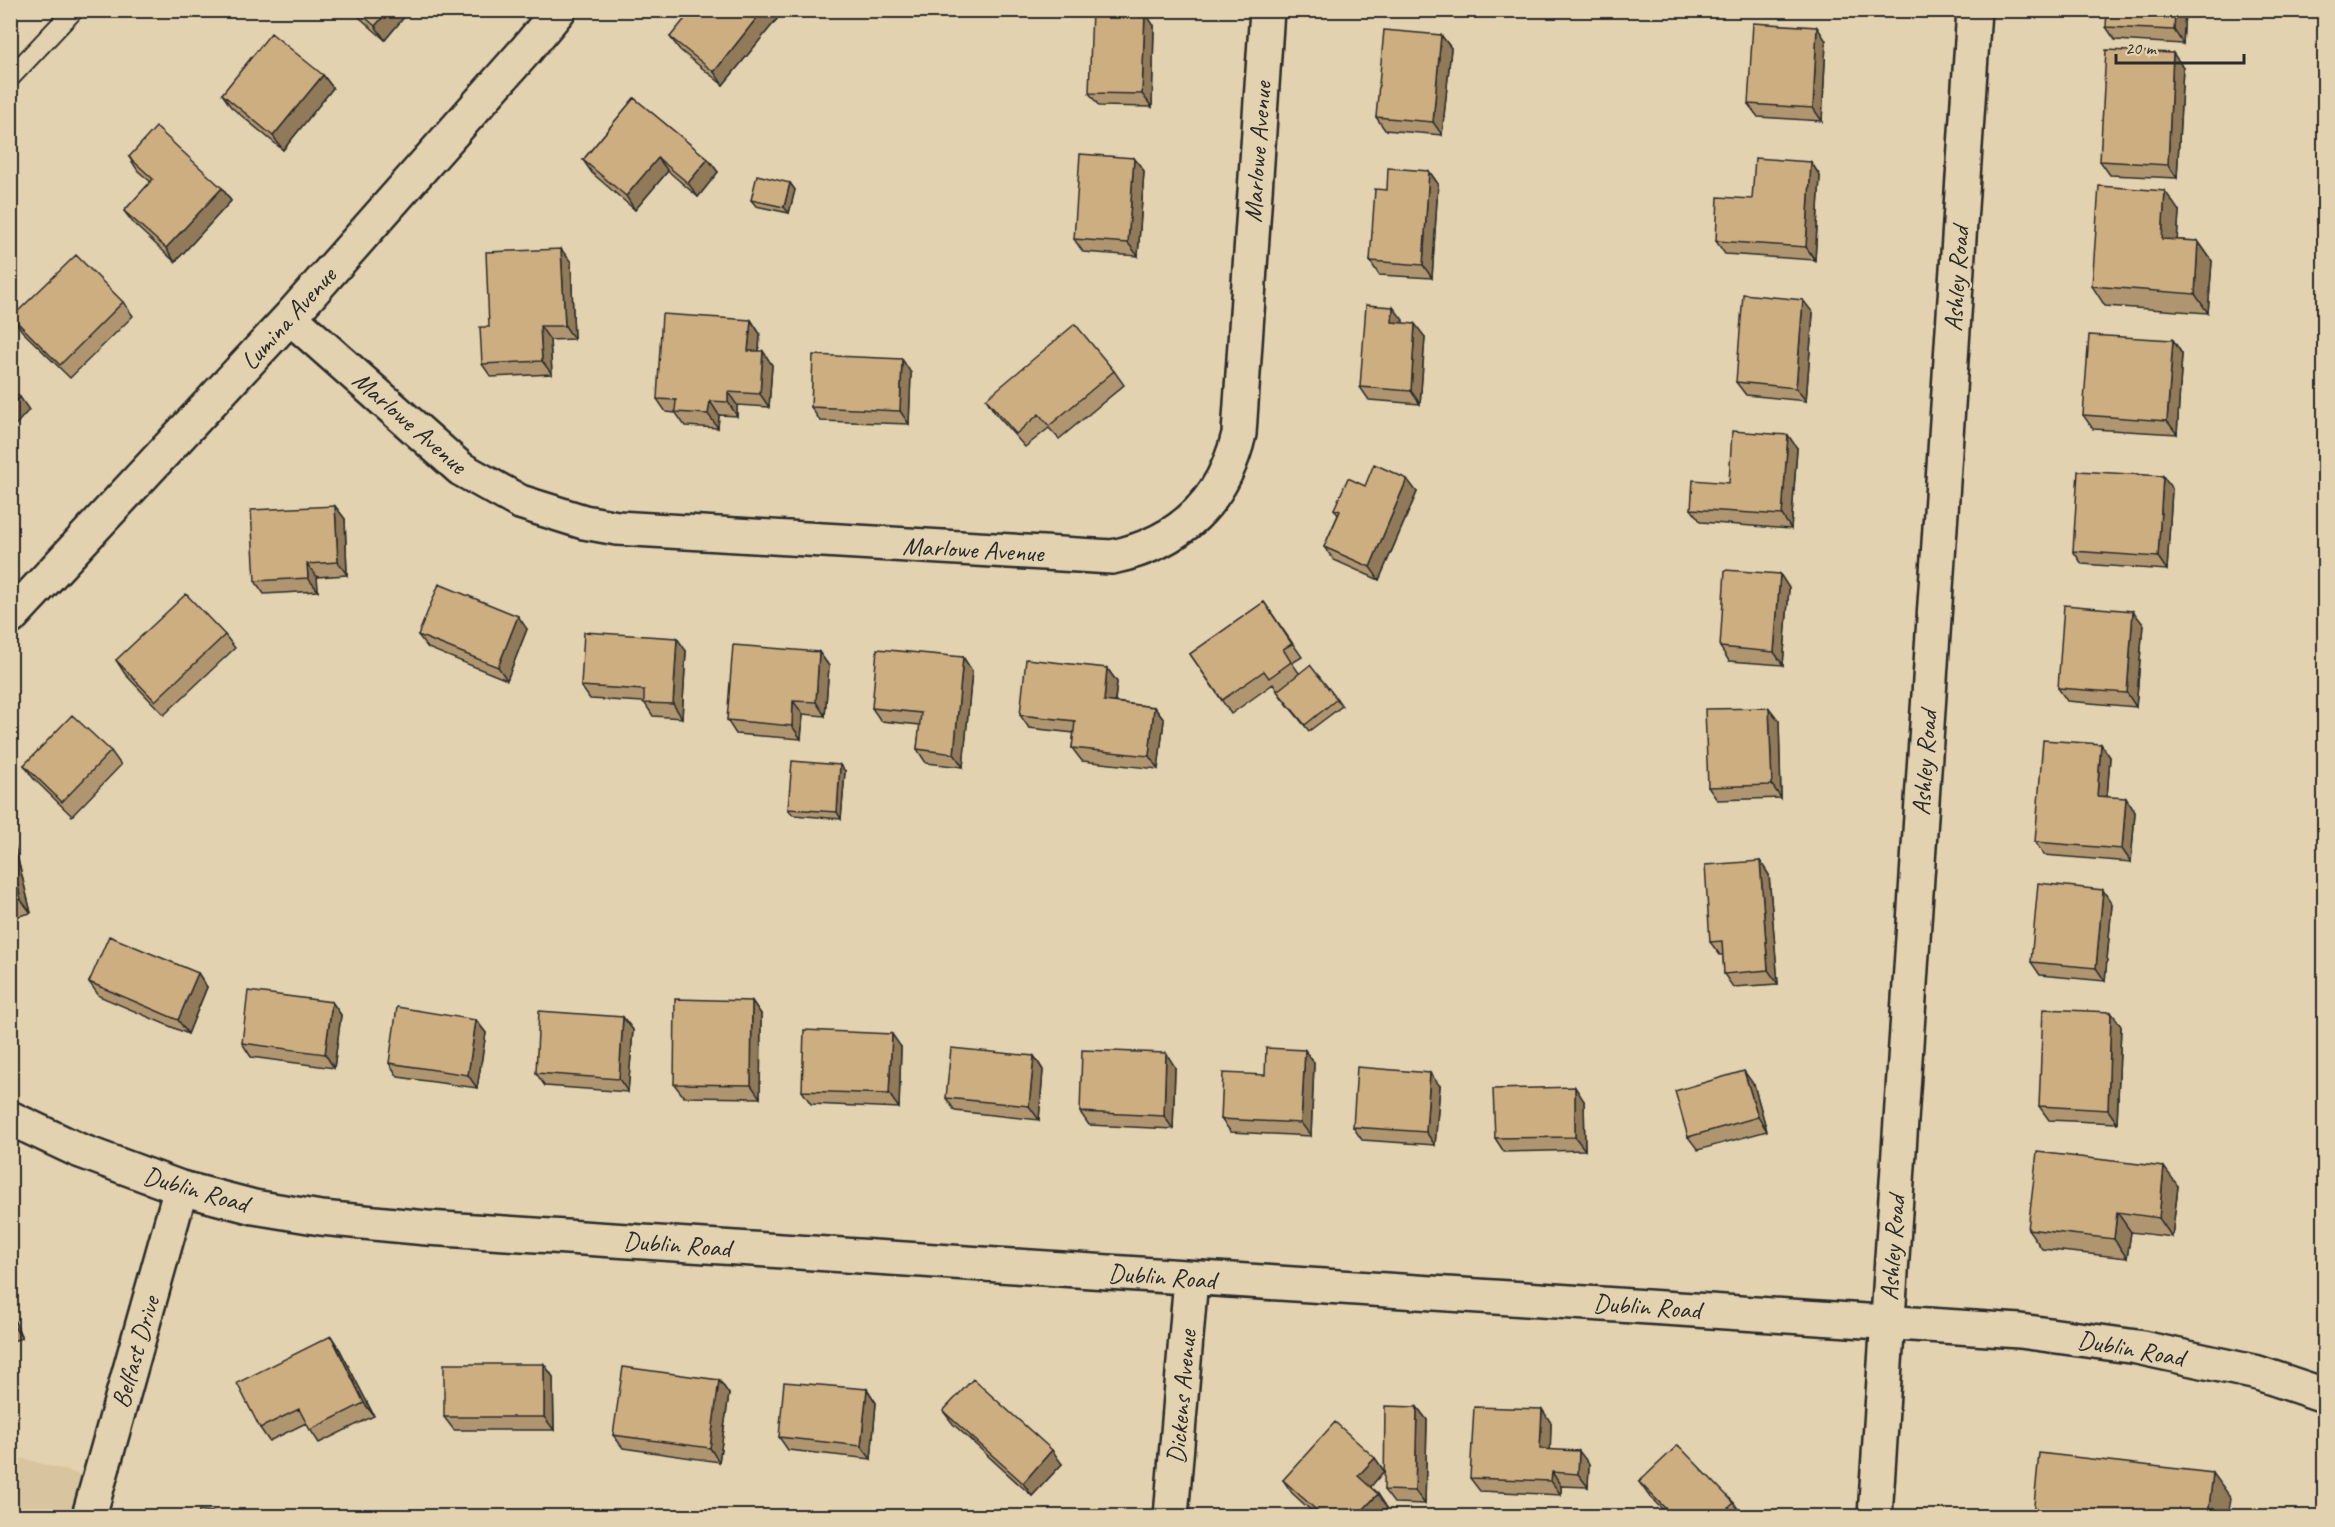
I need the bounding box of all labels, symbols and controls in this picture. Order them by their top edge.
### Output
scale bar [2116,27,2244,65]
text: 20 m [2125,37,2158,59]
street label: Marlowe Avenue [1236,79,1279,223]
street label: Ashley Road [1936,222,1977,333]
street label: Lumina Avenue [233,259,344,377]
street label: Marlowe Avenue [346,364,475,482]
street label: Marlowe Avenue [902,529,1046,570]
street label: Ashley Road [1904,706,1945,817]
street label: Dublin Road [140,1159,256,1221]
street label: Ashley Road [1872,1191,1913,1302]
street label: Dublin Road [622,1224,735,1265]
street label: Dublin Road [1107,1256,1220,1297]
street label: Dublin Road [1592,1286,1705,1327]
street label: Belfast Drive [104,1290,168,1412]
street label: Dublin Road [2075,1323,2190,1375]
street label: Dickens Avenue [1159,1327,1204,1465]

